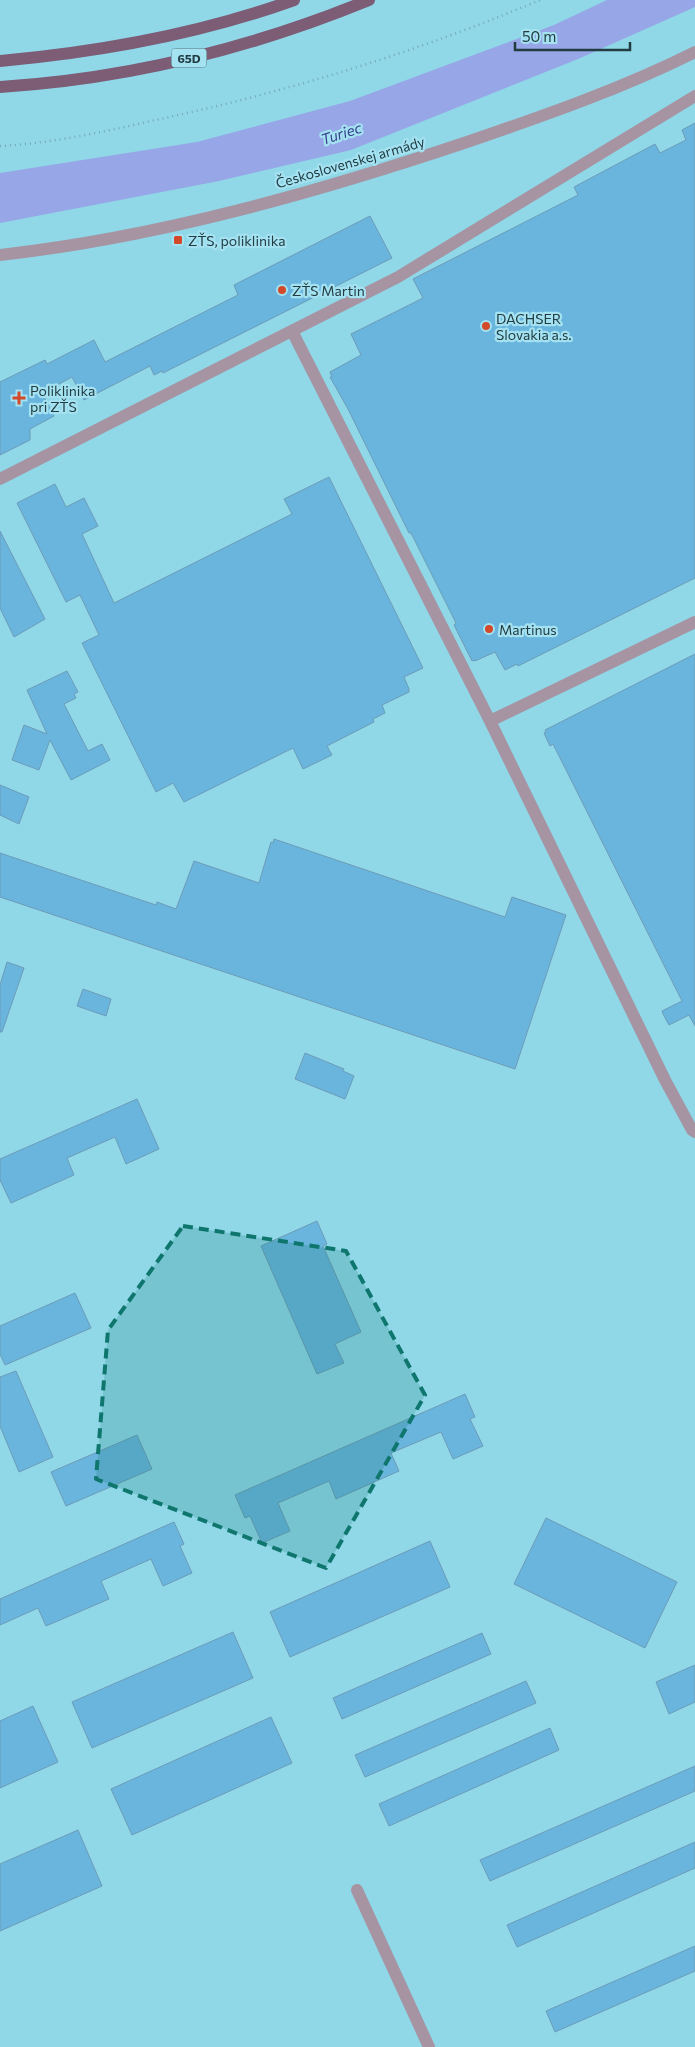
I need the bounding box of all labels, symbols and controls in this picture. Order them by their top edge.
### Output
scale bar [515,20,630,52]
text: 50 m [522,27,556,45]
road number: 65D [172,48,206,68]
water label: Turiec [318,118,364,148]
street label: Československej armády [274,133,426,191]
place label: ZŤS, poliklinika [188,232,286,249]
marker: ZŤS, poliklinika [172,234,184,246]
place label: ZŤS Martin [292,282,365,299]
marker: ZŤS Martin [276,284,288,296]
place label: DACHSER Slovakia a.s. [496,310,572,343]
marker: DACHSER Slovakia a.s. [480,320,492,332]
place label: Poliklinika pri ZŤS [30,382,95,415]
marker: Poliklinika pri ZŤS [12,391,26,405]
place label: Martinus [499,621,557,638]
marker: Martinus [483,623,495,635]

